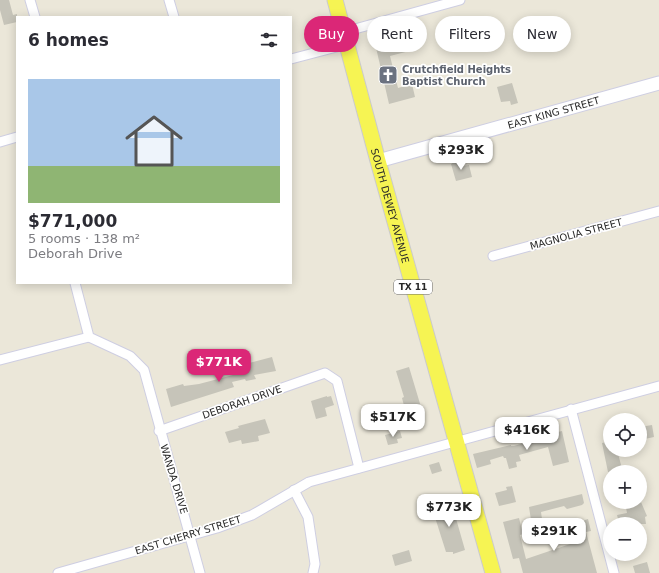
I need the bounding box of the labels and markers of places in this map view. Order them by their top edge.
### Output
church icon: Crutchfield Heights Baptist Church [377,64,399,86]
place label: Crutchfield Heights Baptist Church [402,64,511,87]
pin: $293K [433,137,489,171]
pin: $771K [191,349,247,383]
pin: $517K [365,404,421,438]
pin: $416K [499,417,555,451]
pin: $773K [421,494,477,528]
pin: $291K [526,518,582,552]

